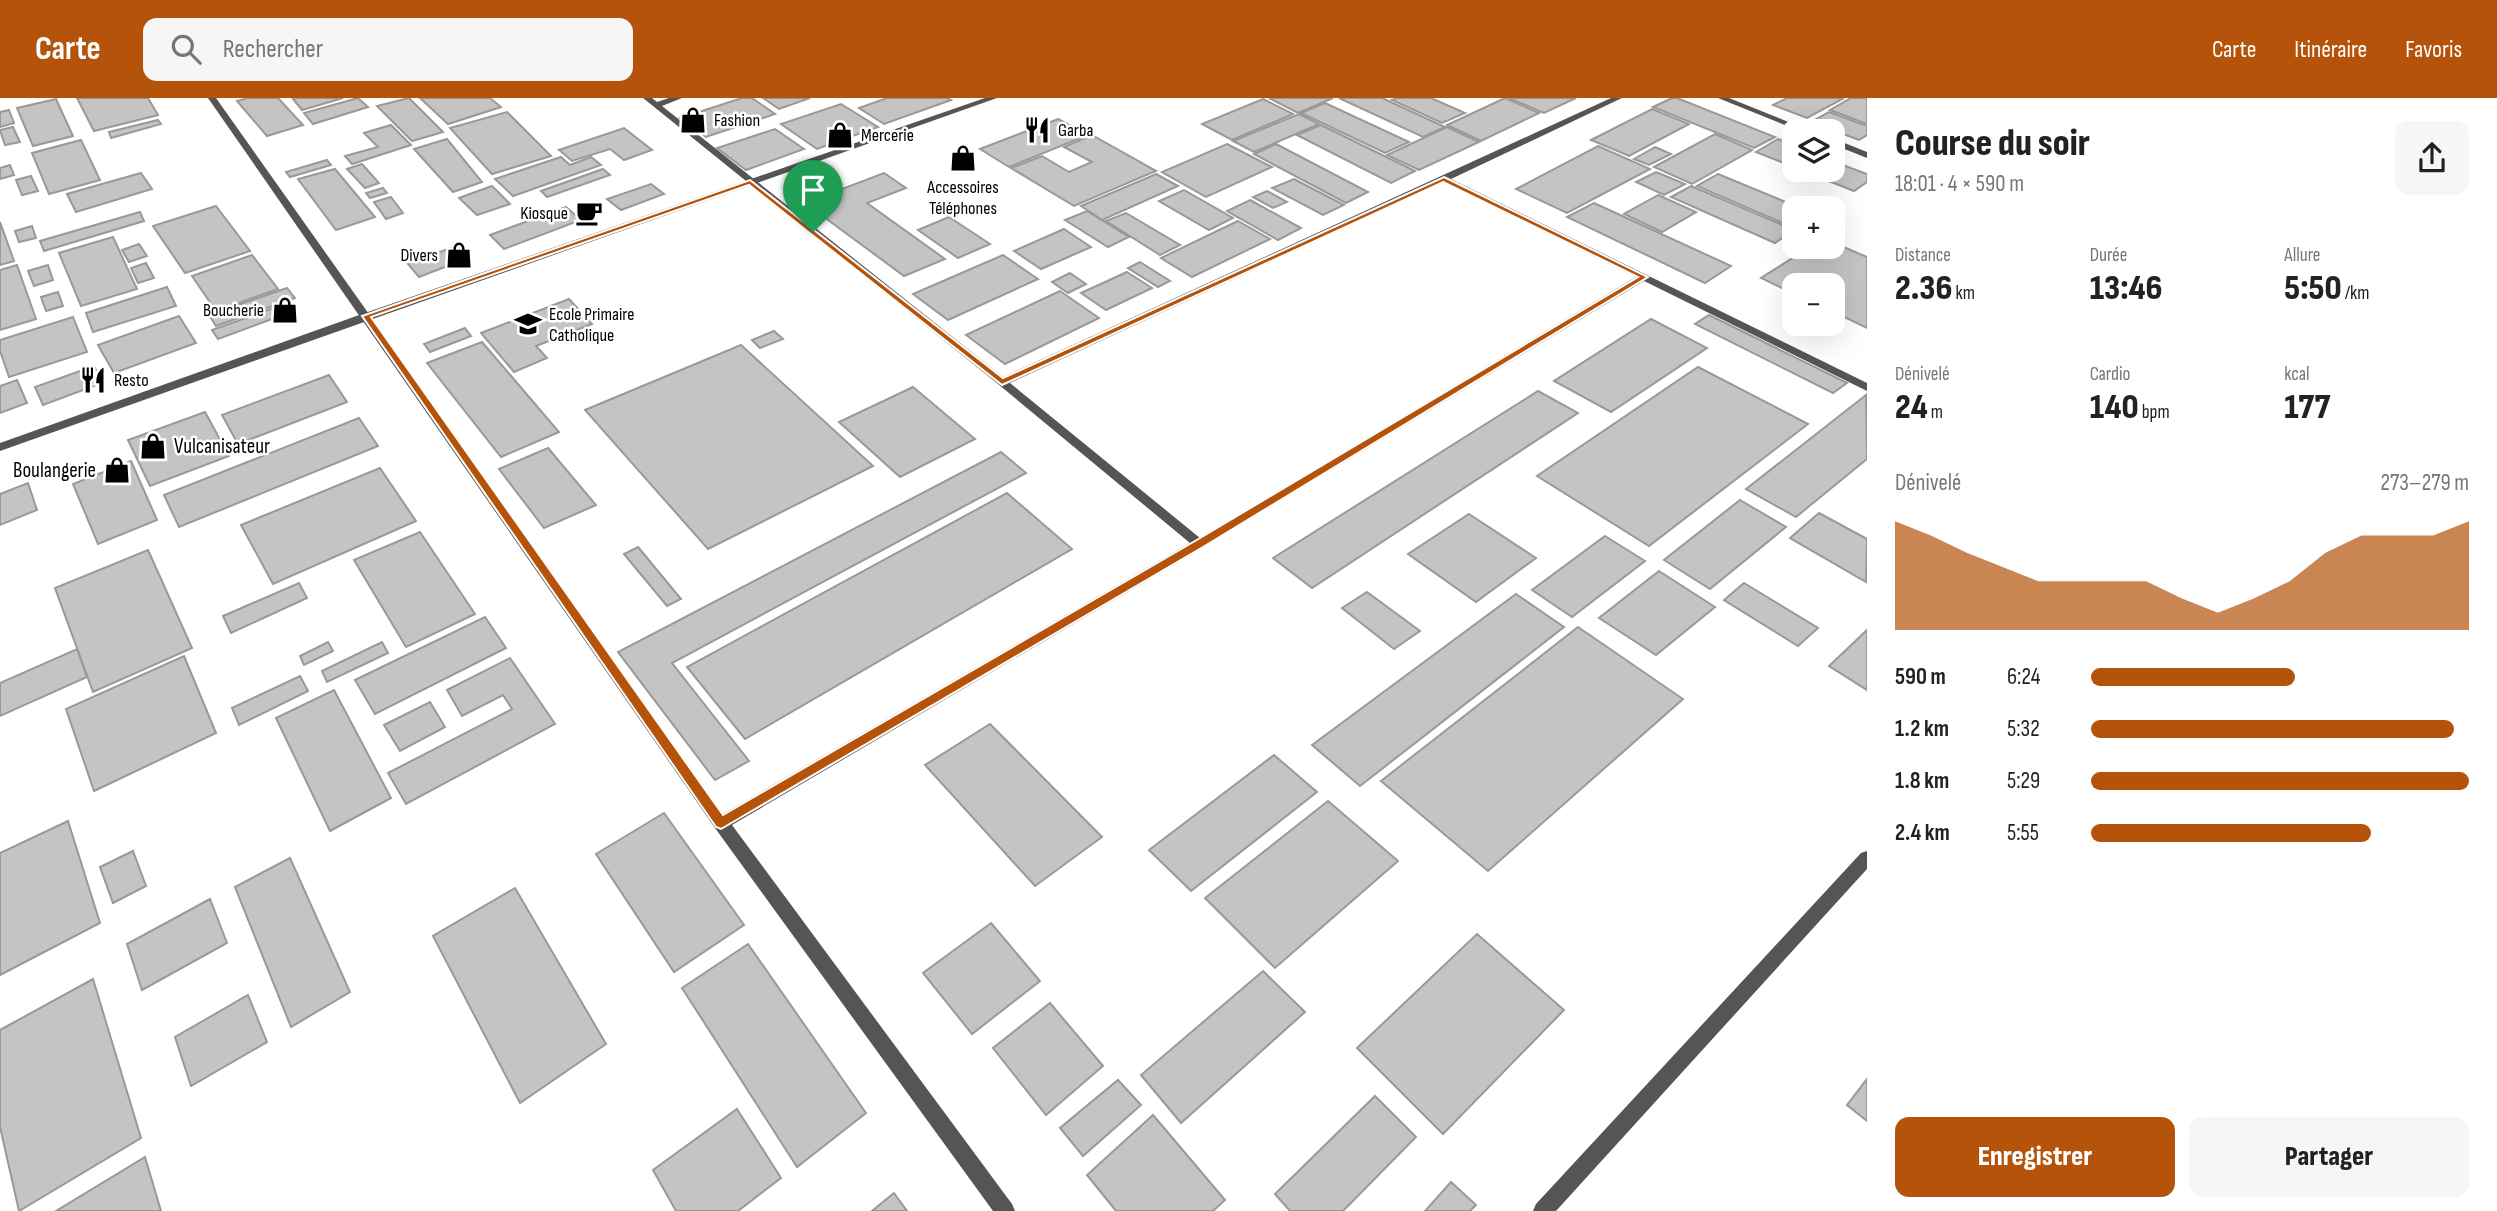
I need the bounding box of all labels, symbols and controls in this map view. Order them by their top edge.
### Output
search box [143,18,633,81]
text: Carte [35,29,101,69]
icon: search [167,30,205,68]
text: Rechercher [223,34,323,65]
text: Carte [2212,35,2256,64]
text: Itinéraire [2294,35,2367,64]
text: Favoris [2405,35,2462,64]
shop icon: Fashion [678,105,708,135]
place label: Fashion [714,110,760,131]
restaurant icon: Garba [1022,115,1052,145]
map controls [1782,119,1845,336]
button: layers [1782,119,1845,182]
shop icon: Mercerie [825,120,855,150]
place label: Garba [1058,120,1093,141]
text: Course du soir [1895,121,2090,166]
button: share [2395,121,2469,195]
place label: Mercerie [861,125,914,146]
shop icon: Accessoires Téléphones [948,143,978,173]
pin [783,160,843,232]
text: 18:01 · 4 × 590 m [1895,170,2024,198]
icon: arrive [794,171,832,209]
place label: Accessoires Téléphones [926,177,999,219]
button: + [1782,196,1845,259]
cafe icon: Kiosque [574,198,604,228]
place label: Kiosque [520,203,568,224]
shop icon: Divers [444,240,474,270]
text: Distance [1895,244,1951,267]
text: Durée [2090,244,2127,267]
text: Allure [2284,244,2321,267]
place label: Divers [400,245,438,266]
text: 2.36 [1895,267,1952,310]
text: 13:46 [2090,267,2163,310]
text: 5:50 [2284,267,2342,310]
button: − [1782,273,1845,336]
text: km [1952,282,1975,305]
text: /km [2342,282,2369,305]
shop icon: Boucherie [270,295,300,325]
place label: Boucherie [203,300,264,321]
place label: Ecole Primaire Catholique [549,304,634,346]
school or university icon: Ecole Primaire Catholique [513,309,543,339]
text: Dénivelé [1895,363,1950,386]
text: Cardio [2090,363,2130,386]
text: kcal [2284,363,2309,386]
restaurant icon: Resto [78,365,108,395]
place label: Resto [114,370,149,391]
text: 24 [1895,386,1928,429]
text: 140 [2090,386,2139,429]
text: 177 [2284,386,2330,429]
text: m [1928,401,1943,424]
text: bpm [2139,401,2170,424]
shop icon: Vulcanisateur [138,431,168,461]
place label: Vulcanisateur [174,434,270,459]
shop icon: Boulangerie [102,455,132,485]
place label: Boulangerie [13,458,96,483]
text: Dénivelé [1895,469,1961,497]
text: 273–279 m [2381,469,2469,497]
text: 590 m [1895,663,1946,691]
text: 6:24 [2007,663,2040,691]
text: 1.2 km [1895,715,1949,743]
text: 5:32 [2007,715,2040,743]
text: 1.8 km [1895,767,1949,795]
text: 5:29 [2007,767,2040,795]
text: 2.4 km [1895,819,1950,847]
text: 5:55 [2007,819,2039,847]
button: Enregistrer [1895,1117,2175,1197]
button: Partager [2189,1117,2469,1197]

